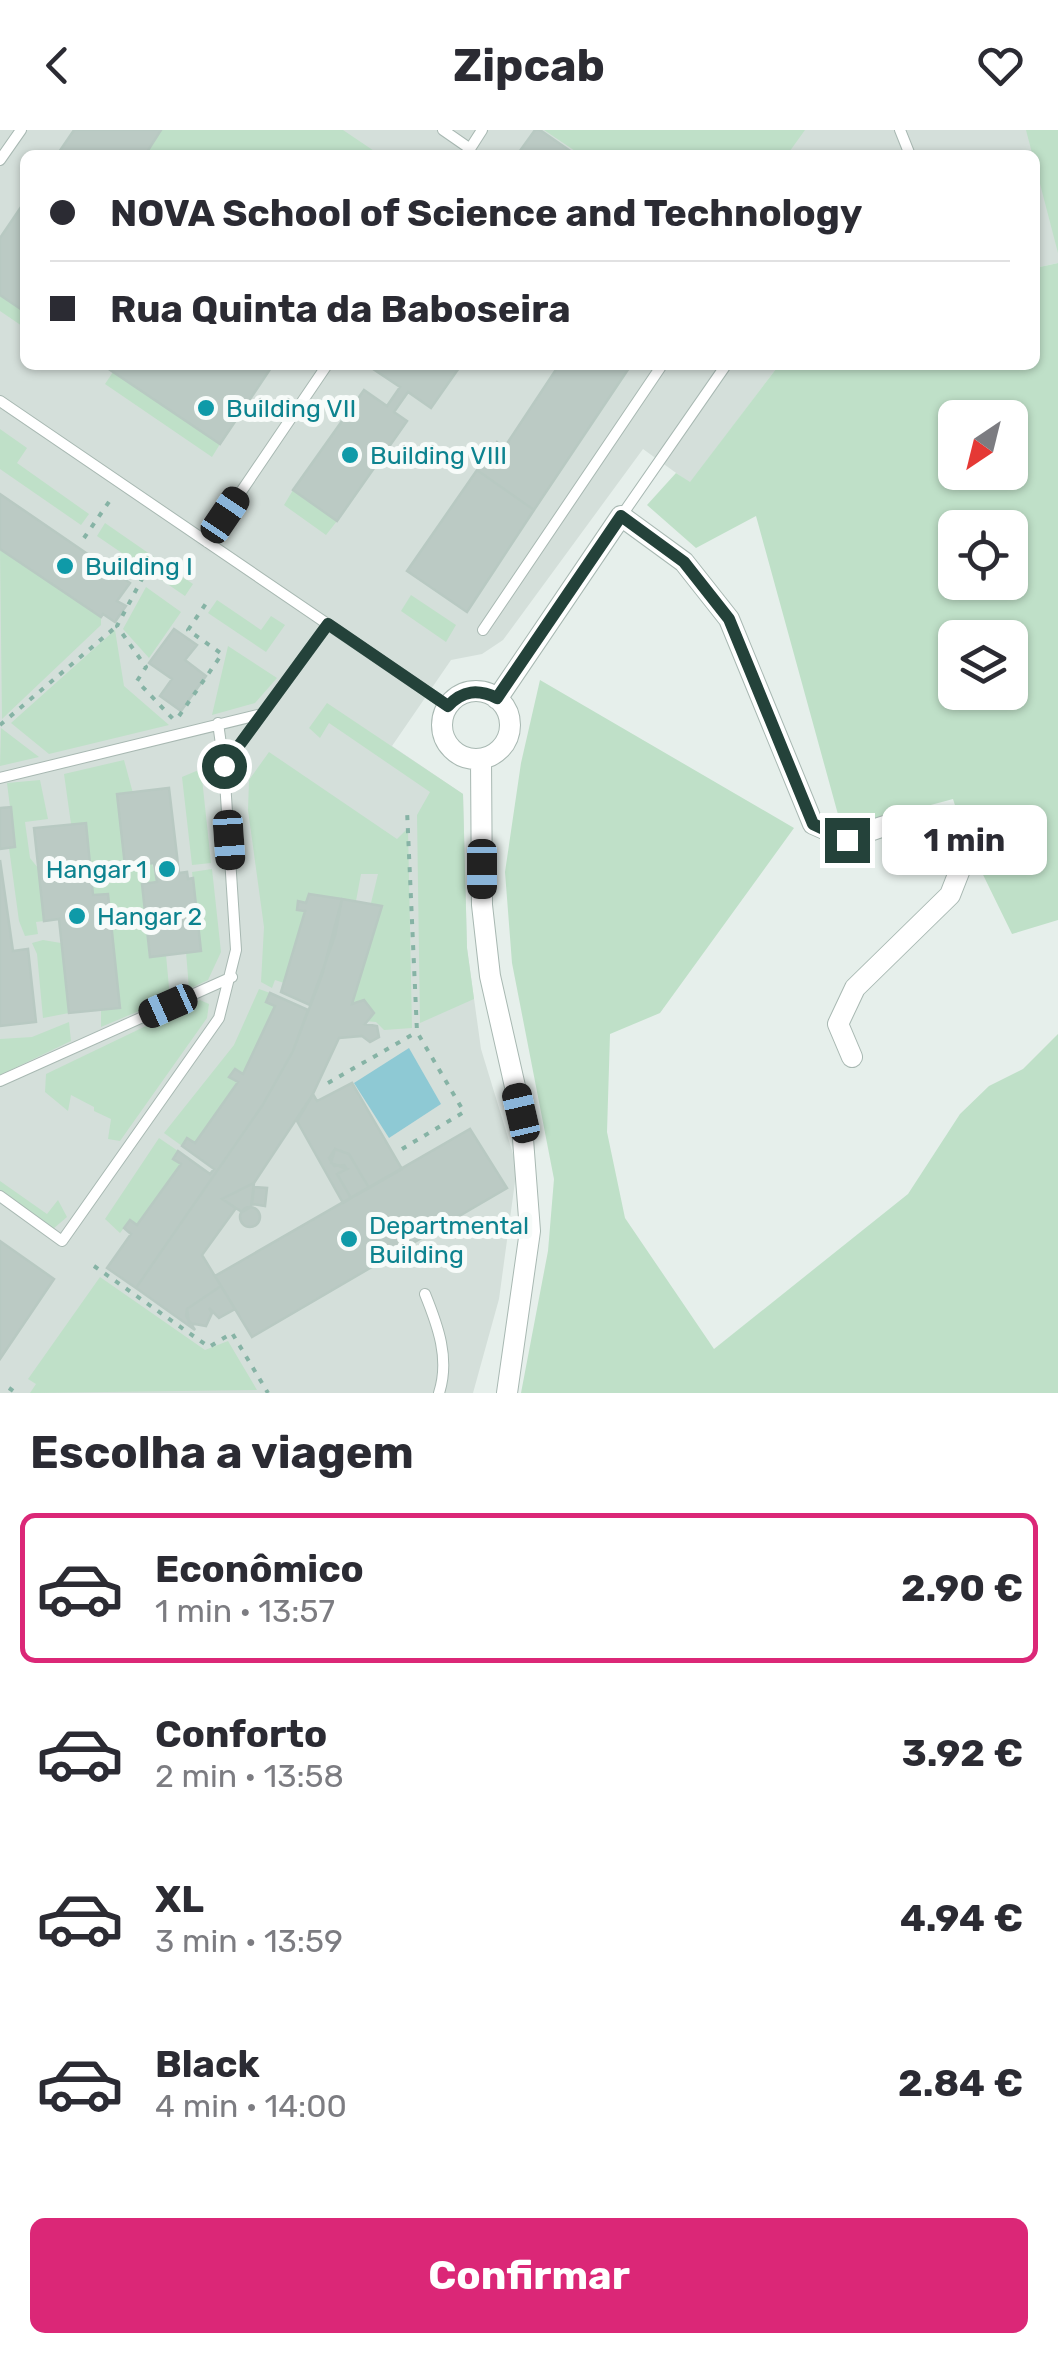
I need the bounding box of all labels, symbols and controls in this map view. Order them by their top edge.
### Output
icon: back [30,38,85,93]
icon: heart [973,38,1028,93]
text: Zipcab [453,39,605,92]
text: NOVA School of Science and Technology [110,190,862,236]
text: Rua Quinta da Baboseira [110,286,571,332]
place label: Building VII [226,394,356,423]
marker: Building VII [195,397,217,419]
north arrow [938,400,1028,490]
map controls [938,400,1028,710]
place label: Building VIII [370,441,507,470]
marker: Building VIII [339,444,361,466]
car [196,482,254,548]
button: locate [938,510,1028,600]
place label: Building I [85,552,193,581]
marker: Building I [54,555,76,577]
button: layers [938,620,1028,710]
route start [202,744,247,789]
callout: 1 min [882,805,1047,875]
car [212,809,246,871]
route end [825,818,870,863]
text: 1 min [924,821,1005,859]
car [467,839,497,899]
place label: Hangar 1 [46,855,147,884]
marker: Hangar 1 [156,858,178,880]
place label: Hangar 2 [97,902,202,931]
marker: Hangar 2 [66,905,88,927]
car [134,980,202,1032]
car [500,1080,542,1146]
place label: Departmental Building [369,1211,529,1269]
marker: Departmental Building [338,1228,360,1250]
text: Escolha a viagem [30,1426,414,1479]
icon: car [35,1543,125,1633]
text: Econômico [155,1546,364,1592]
text: 2.90 € [901,1565,1023,1611]
text: 1 min · 13:57 [155,1592,335,1630]
icon: car [35,1708,125,1798]
text: Conforto [155,1711,327,1757]
text: 3.92 € [902,1730,1023,1776]
text: 2 min · 13:58 [155,1757,344,1795]
icon: car [35,1873,125,1963]
text: XL [155,1876,204,1922]
text: 4.94 € [900,1895,1023,1941]
text: 3 min · 13:59 [155,1922,343,1960]
icon: car [35,2038,125,2128]
text: Black [155,2041,260,2087]
text: 2.84 € [898,2060,1023,2106]
text: 4 min · 14:00 [155,2087,347,2125]
button: Confirmar [30,2218,1028,2333]

